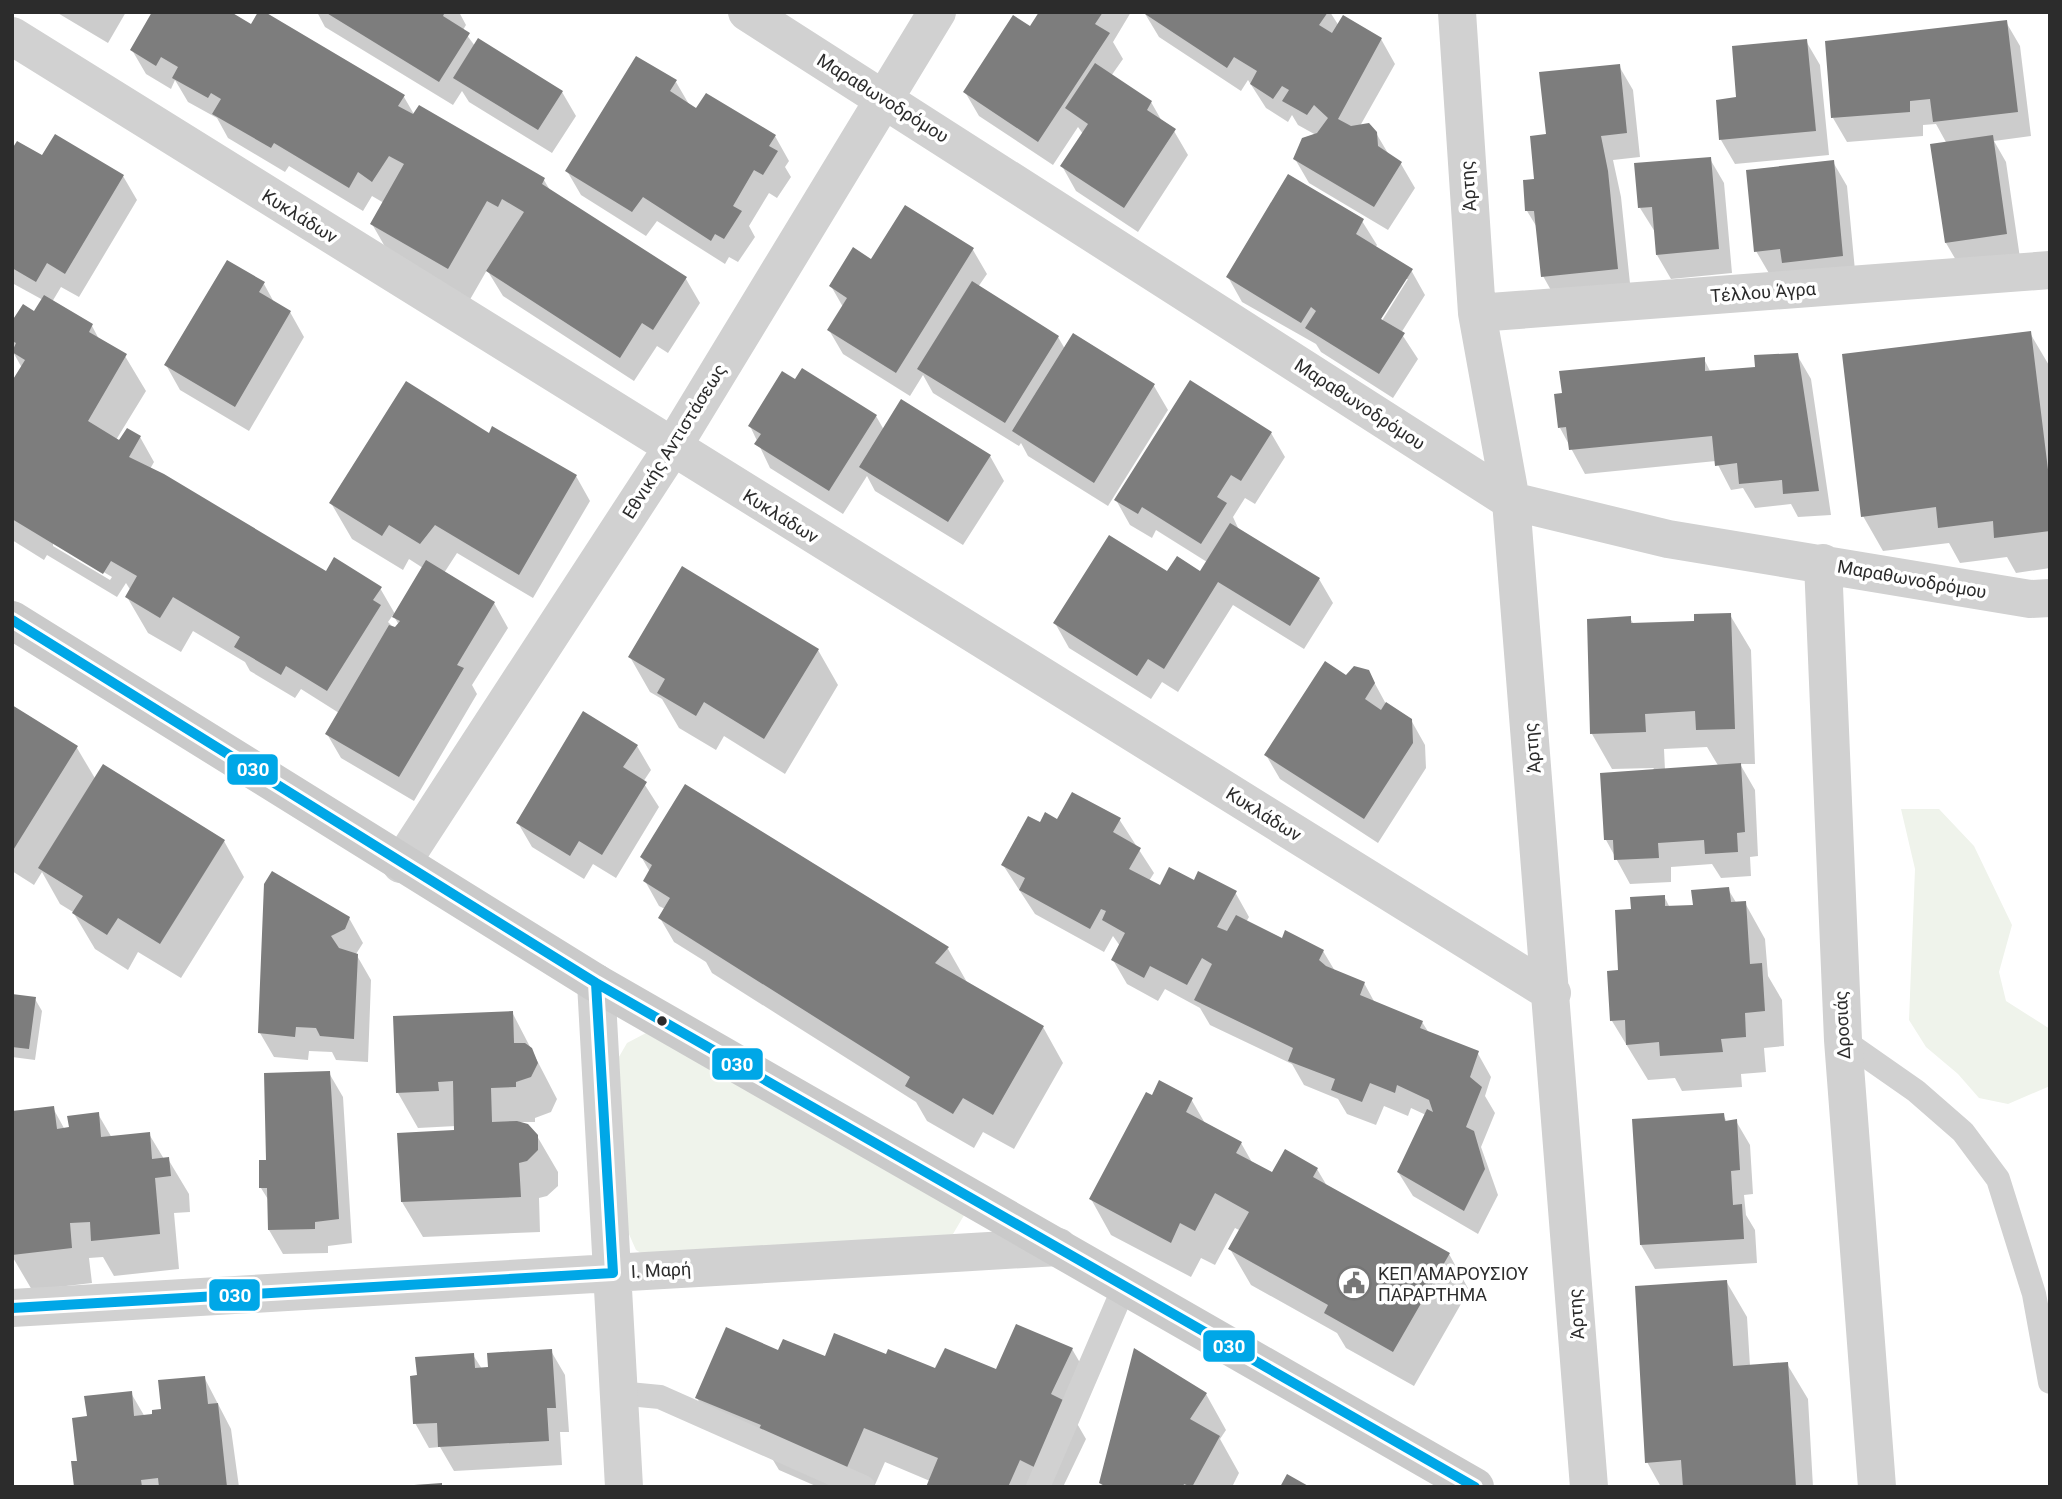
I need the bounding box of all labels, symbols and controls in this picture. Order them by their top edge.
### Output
street label: Μαραθωνοδρόμου [813,49,953,147]
street label: Άρτης [1456,160,1480,212]
street label: Κυκλάδων [258,185,342,248]
street label: Τέλλου Άγρα [1710,278,1817,306]
street label: Μαραθωνοδρόμου [1291,354,1429,454]
street label: Εθνικής Αντιστάσεως [618,360,730,522]
street label: Κυκλάδων [739,485,823,548]
street label: Μαραθωνοδρόμου [1836,556,1988,602]
street label: Άρτης [1519,722,1545,774]
line badge: 030 [226,753,279,786]
text: 030 [237,758,269,781]
street label: Κυκλάδων [1222,783,1306,846]
street label: Δροσιάς [1830,990,1854,1060]
unlabelled marker [655,1014,669,1028]
line badge: 030 [711,1047,764,1081]
text: 030 [721,1053,753,1076]
street label: Ι. Μαρή [630,1258,692,1282]
place label: ΚΕΠ ΑΜΑΡΟΥΣΙΟΥ ΠΑΡΑΡΤΗΜΑ [1378,1263,1529,1305]
public building icon: ΚΕΠ ΑΜΑΡΟΥΣΙΟΥ ΠΑΡΑΡΤΗΜΑ [1335,1264,1373,1302]
line badge: 030 [208,1278,261,1312]
text: 030 [219,1284,251,1307]
street label: Άρτης [1564,1288,1588,1340]
line badge: 030 [1202,1329,1256,1363]
text: 030 [1213,1335,1245,1358]

